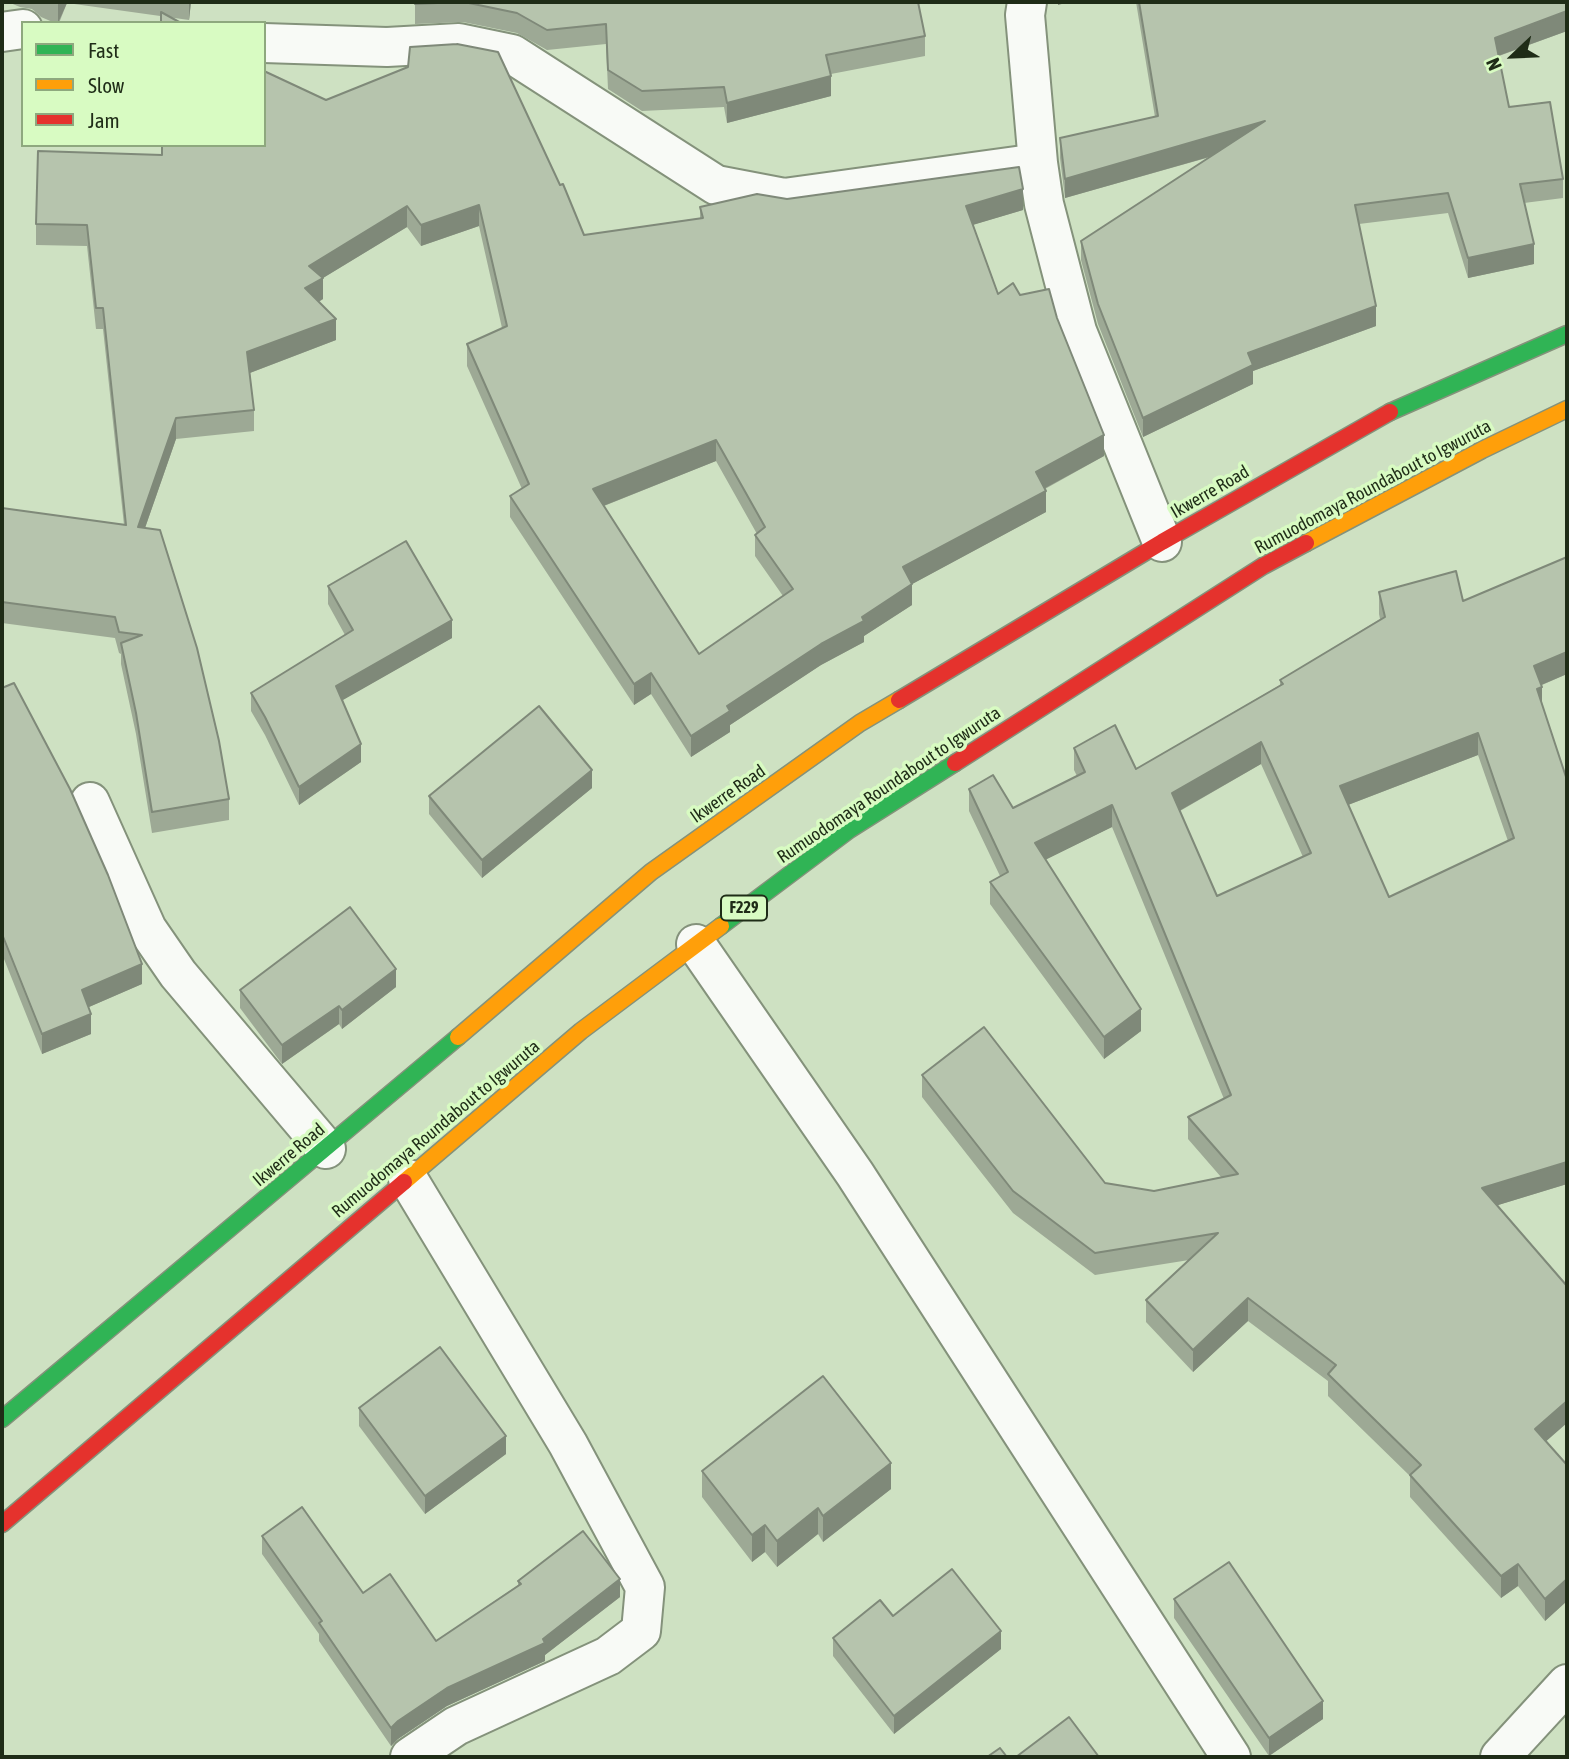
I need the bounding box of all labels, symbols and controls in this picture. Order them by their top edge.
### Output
legend [21,21,266,147]
north arrow [1478,21,1548,91]
text: Fast [88,38,119,62]
text: N [1481,55,1506,74]
text: Slow [88,73,124,97]
text: Jam [88,108,120,132]
street label: Rumuodomaya Roundabout to Igwuruta [1251,415,1495,559]
street label: Ikwerre Road [1167,461,1253,523]
street label: Rumuodomaya Roundabout to Igwuruta [773,702,1005,868]
street label: Ikwerre Road [686,760,770,828]
road number: F229 [721,896,767,920]
street label: Rumuodomaya Roundabout to Igwuruta [328,1036,544,1222]
street label: Ikwerre Road [249,1119,329,1191]

